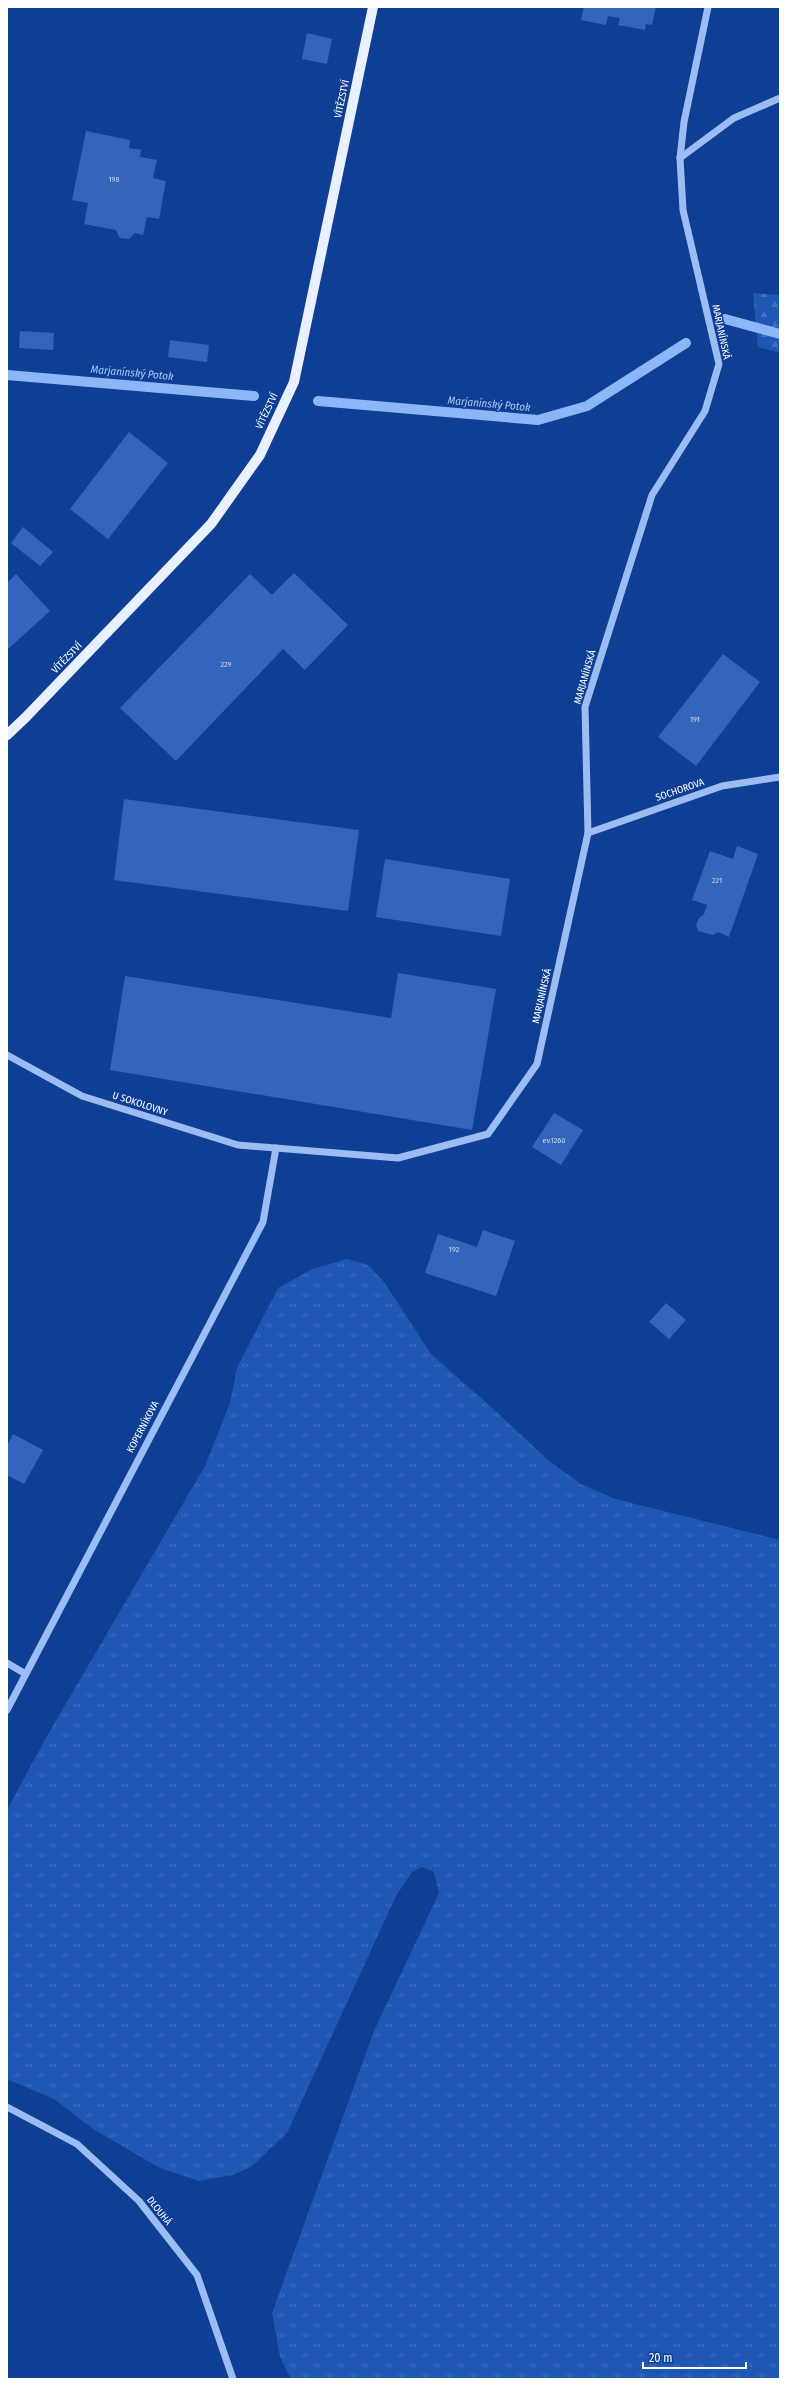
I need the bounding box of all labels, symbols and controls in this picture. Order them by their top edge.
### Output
street label: VÍTĚZSTVÍ [330,78,352,119]
house number: 198 [108,175,120,184]
street label: MARJANÍNSKÁ [709,303,735,361]
water label: Marjanínský Potok [90,363,175,383]
street label: VÍTĚZSTVÍ [252,390,281,431]
water label: Marjanínský Potok [447,394,532,414]
street label: VÍTĚZSTVÍ [48,638,85,676]
street label: MARJANÍNSKÁ [570,647,599,706]
house number: 229 [221,660,232,669]
house number: 191 [690,715,700,724]
street label: SOCHOROVA [654,776,707,804]
house number: 221 [712,876,722,885]
street label: MARJANÍNSKÁ [528,966,554,1025]
street label: U SOKOLOVNY [111,1089,169,1119]
house number: ev.1260 [543,1136,565,1145]
house number: 192 [449,1245,460,1254]
street label: KOPERNÍKOVA [123,1397,162,1455]
street label: DLOUHÁ [144,2193,176,2228]
scale bar [643,2344,746,2370]
text: 20 m [649,2351,673,2365]

